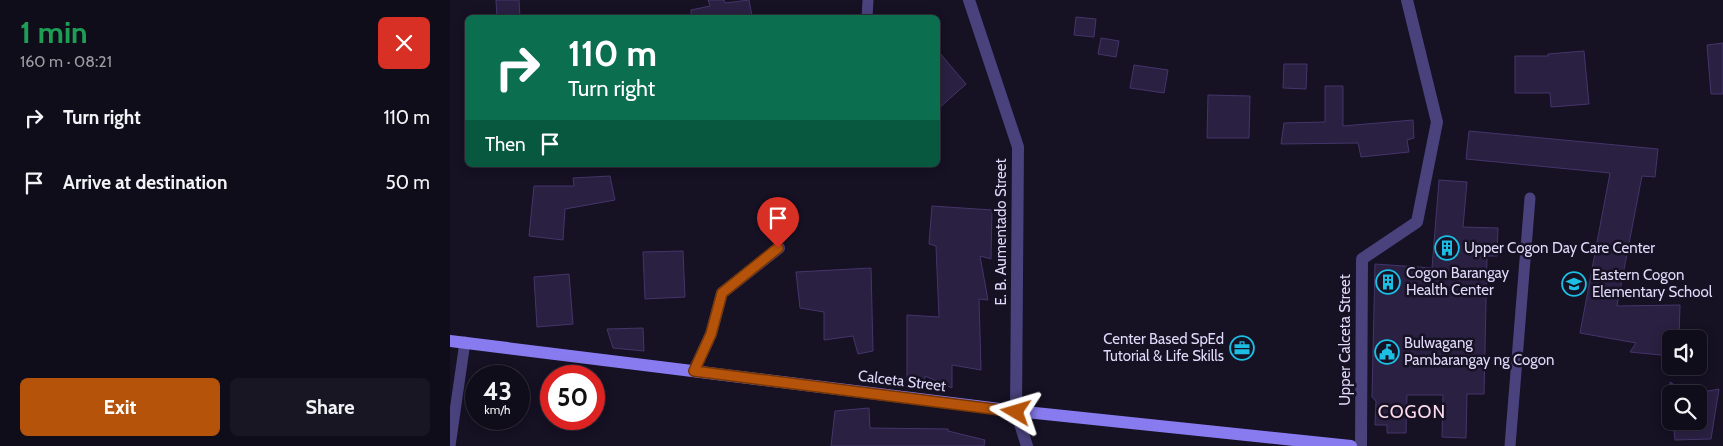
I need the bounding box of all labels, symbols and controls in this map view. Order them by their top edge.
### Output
text: 1 min [20,14,88,51]
button: close [378,17,430,69]
text: 110 m [568,32,657,75]
icon: right [485,35,550,100]
text: 160 m · 08:21 [20,52,112,71]
text: Turn right [568,75,655,102]
icon: right [20,104,48,132]
text: Turn right [63,106,141,129]
text: 110 m [383,106,430,129]
icon: arrive [536,130,564,158]
text: Then [485,133,526,156]
street label: E. B. Aumentado Street [992,158,1010,306]
icon: arrive [20,169,48,197]
text: Arrive at destination [63,171,227,194]
text: 50 m [386,171,430,194]
pin [757,197,799,248]
icon: arrive [764,204,792,232]
building icon: Upper Cogon Day Care Center [1434,235,1460,261]
place label: Upper Cogon Day Care Center [1464,239,1655,257]
place label: Cogon Barangay Health Center [1406,264,1510,299]
place label: Eastern Cogon Elementary School [1592,266,1713,301]
building icon: Cogon Barangay Health Center [1375,269,1401,295]
school or university icon: Eastern Cogon Elementary School [1561,271,1587,297]
street label: Upper Calceta Street [1336,274,1354,406]
place label: Center Based SpEd Tutorial & Life Skills [1103,330,1224,365]
map controls [1662,330,1707,430]
button: sound [1662,330,1707,375]
place label: Bulwagang Pambarangay ng Cogon [1404,334,1554,369]
office icon: Center Based SpEd Tutorial & Life Skills [1229,335,1255,361]
public building icon: Bulwagang Pambarangay ng Cogon [1374,339,1400,365]
speed limit sign: 50 [540,365,605,430]
street label: Calceta Street [857,367,947,395]
text: 43 [483,376,512,406]
button: Exit [20,378,220,436]
button: Share [230,378,430,436]
position arrow [989,385,1041,437]
button: search [1662,385,1707,430]
district label: COGON [1378,401,1446,423]
text: km/h [484,402,511,417]

